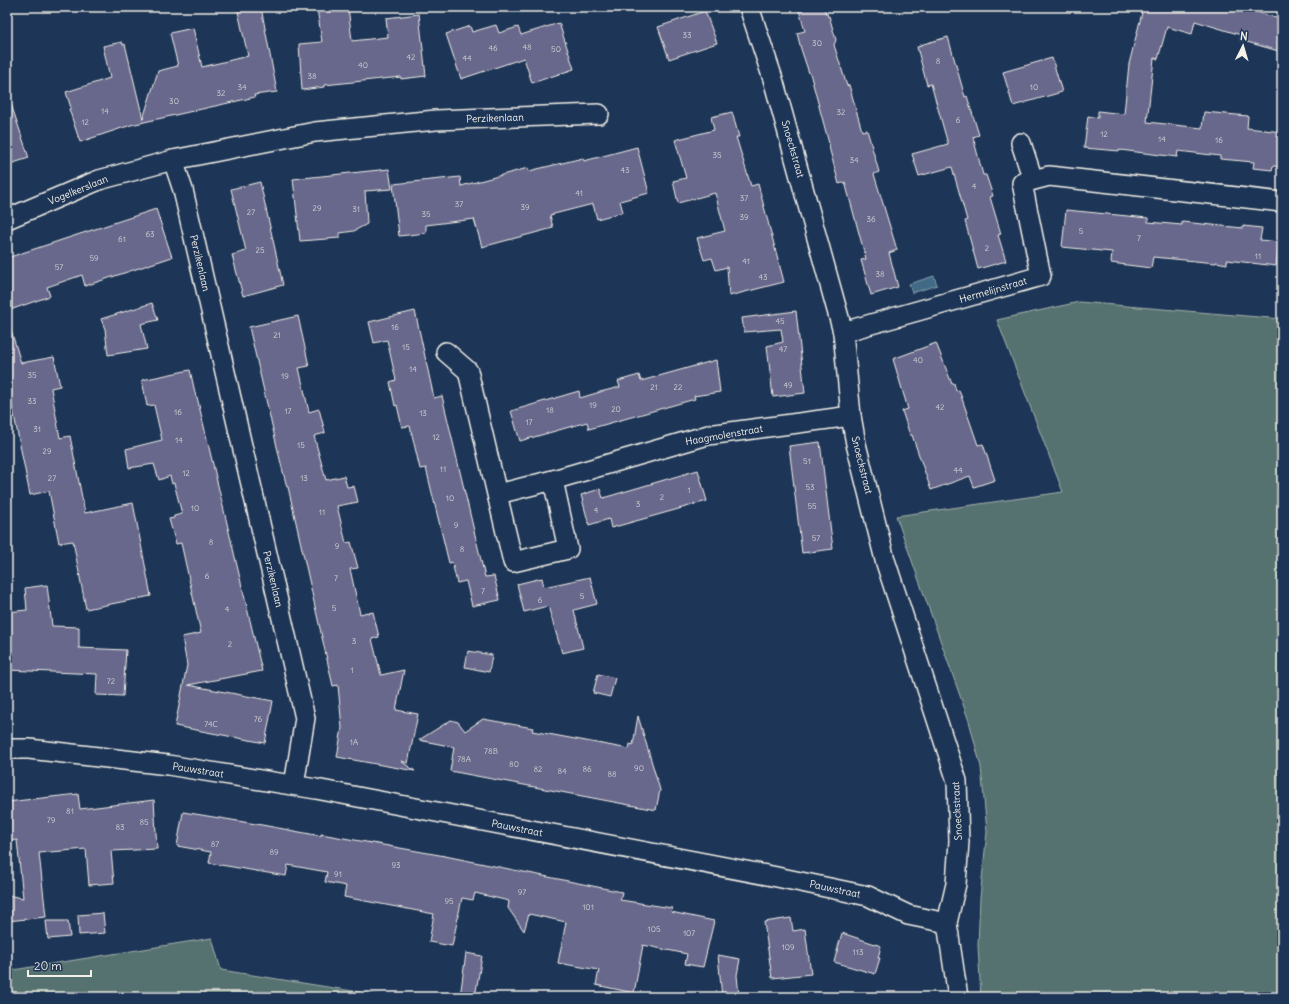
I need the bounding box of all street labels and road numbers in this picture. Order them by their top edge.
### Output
street label: Perzikenlaan [466,110,524,126]
street label: Snoeckstraat [779,119,808,180]
street label: Vogelkerslaan [46,172,110,208]
street label: Perzikenlaan [187,233,213,293]
street label: Hermelijnstraat [958,274,1029,306]
street label: Haagmolenstraat [684,422,764,448]
street label: Snoeckstraat [849,435,876,496]
street label: Perzikenlaan [260,549,286,609]
street label: Pauwstraat [171,760,225,781]
street label: Snoeckstraat [949,780,965,841]
street label: Pauwstraat [490,817,544,839]
street label: Pauwstraat [808,877,862,901]

